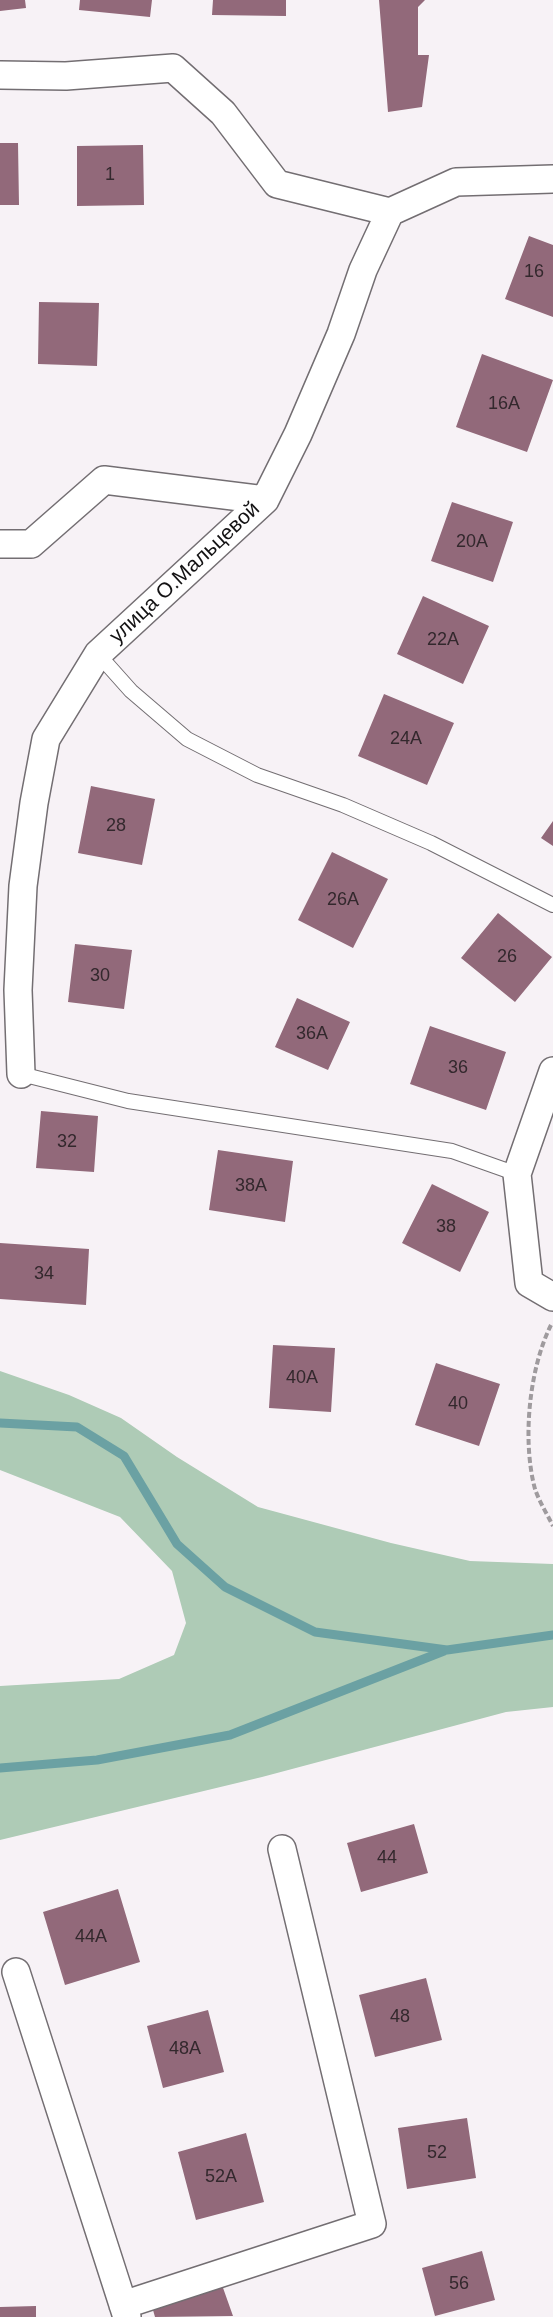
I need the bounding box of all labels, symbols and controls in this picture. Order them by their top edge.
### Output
house number: 1 [105,164,115,186]
house number: 16 [524,261,544,283]
house number: 16А [488,393,520,415]
street label: улица О.Мальцевой [105,497,265,649]
house number: 20А [456,531,488,553]
house number: 22А [427,629,459,651]
house number: 24А [390,728,422,750]
house number: 28 [106,815,126,837]
house number: 26А [327,889,359,911]
house number: 26 [497,946,517,968]
house number: 30 [90,965,110,987]
house number: 36А [296,1023,328,1045]
house number: 36 [448,1057,468,1079]
house number: 32 [57,1131,77,1153]
house number: 38А [235,1175,267,1197]
house number: 38 [436,1216,456,1238]
house number: 34 [34,1263,54,1285]
house number: 40А [286,1367,318,1389]
house number: 40 [448,1393,468,1415]
house number: 44 [377,1847,397,1869]
house number: 44А [75,1926,107,1948]
house number: 48 [390,2006,410,2028]
house number: 48А [169,2038,201,2060]
house number: 52 [427,2142,447,2164]
house number: 52А [205,2166,237,2188]
house number: 56 [449,2273,469,2295]

